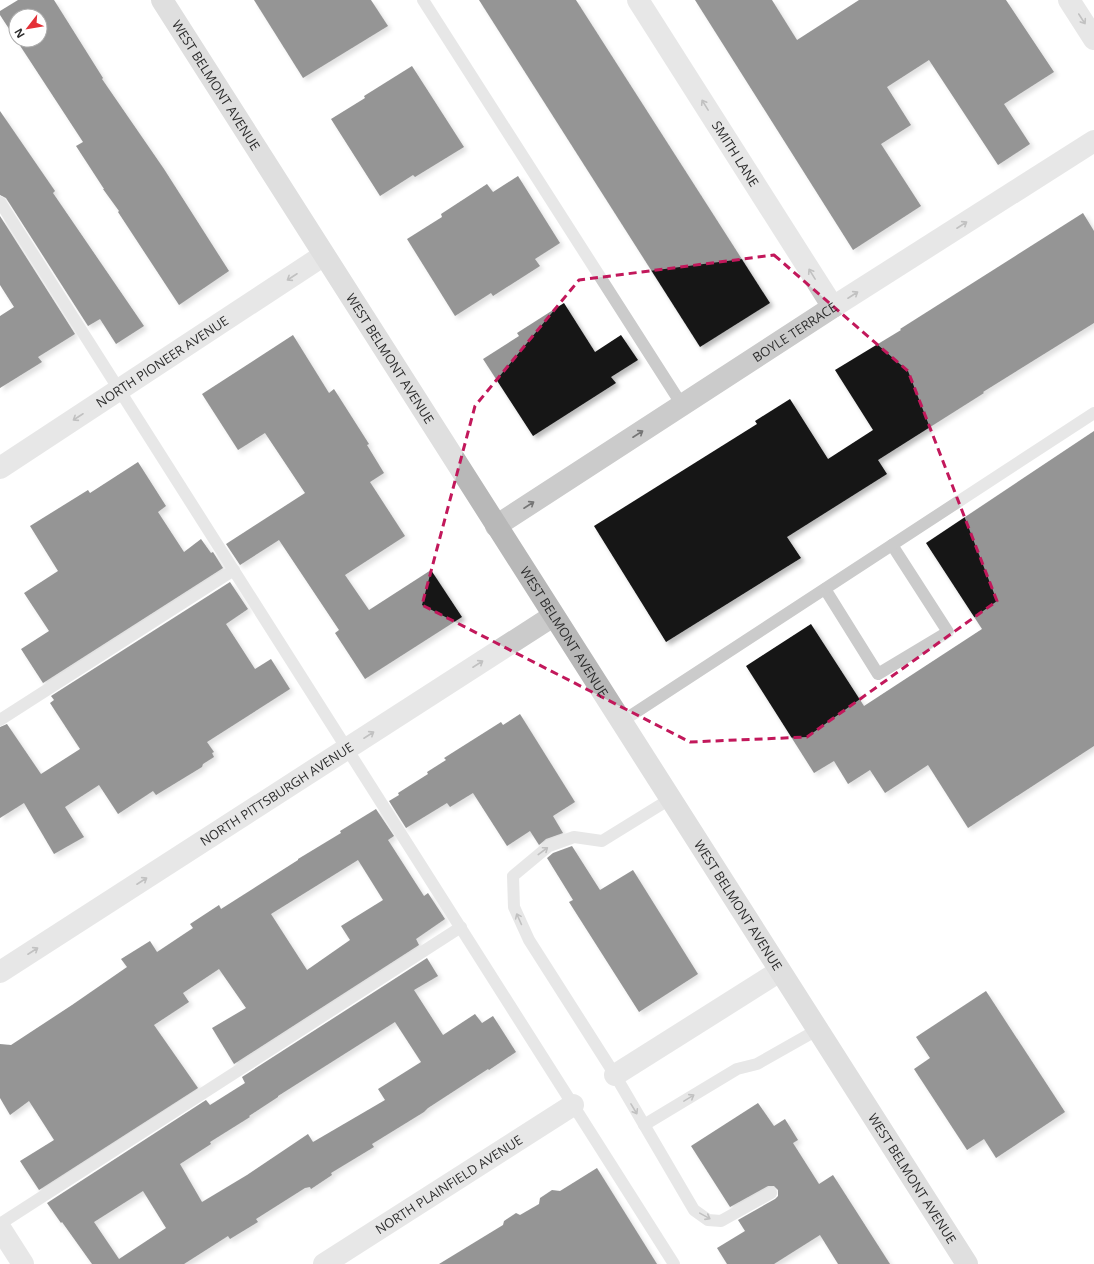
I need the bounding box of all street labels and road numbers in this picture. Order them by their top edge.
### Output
street label: WEST BELMONT AVENUE [168,17,264,154]
street label: SMITH LANE [708,117,763,190]
street label: WEST BELMONT AVENUE [342,290,439,427]
street label: BOYLE TERRACE [749,298,840,366]
street label: NORTH PIONEER AVENUE [92,311,232,412]
street label: WEST BELMONT AVENUE [516,563,613,700]
street label: NORTH PITTSBURGH AVENUE [196,738,357,850]
street label: WEST BELMONT AVENUE [690,836,787,974]
street label: WEST BELMONT AVENUE [864,1110,961,1247]
street label: NORTH PLAINFIELD AVENUE [372,1131,526,1238]

